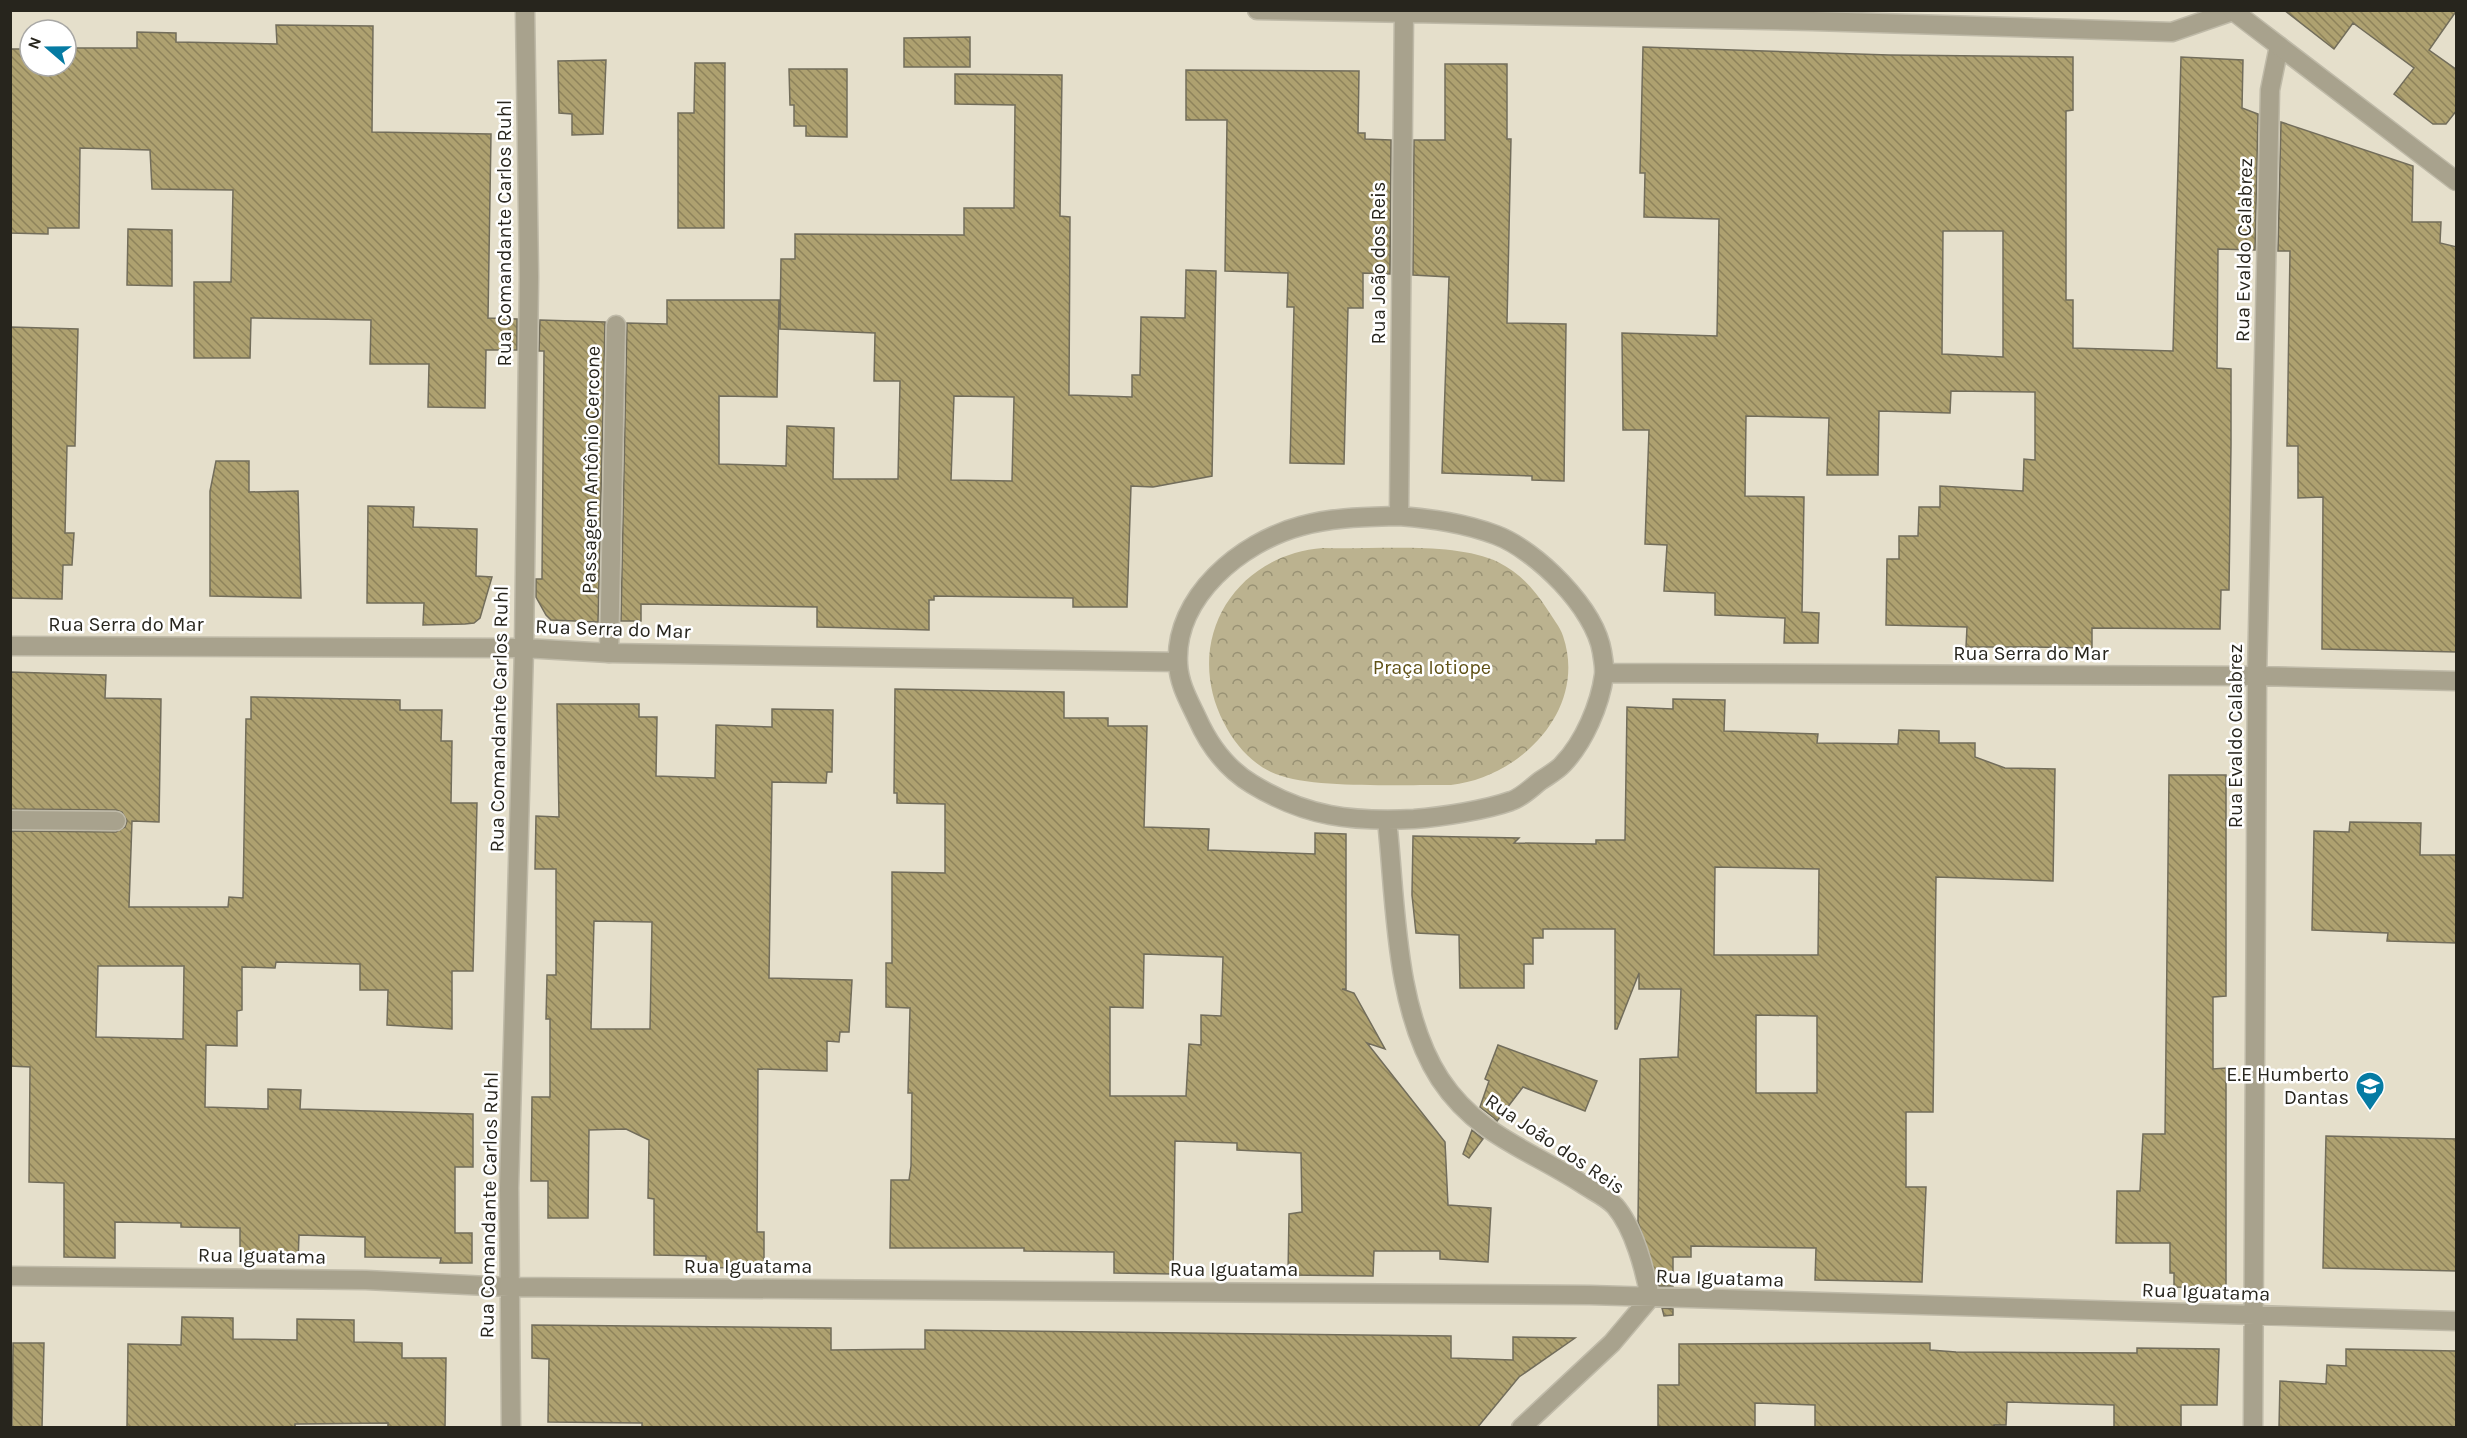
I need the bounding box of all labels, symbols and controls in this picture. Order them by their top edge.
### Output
north arrow [18,18,78,78]
text: N [23,34,45,52]
street label: Rua Comandante Carlos Ruhl [493,100,516,366]
street label: Rua Evaldo Calabrez [2231,158,2257,342]
street label: Rua João dos Reis [1367,182,1390,344]
street label: Passagem Antônio Cercone [577,346,605,594]
street label: Rua Comandante Carlos Ruhl [485,585,513,853]
street label: Rua Serra do Mar [48,613,204,636]
street label: Rua Serra do Mar [535,615,692,643]
street label: Rua Serra do Mar [1953,642,2109,665]
street label: Rua Evaldo Calabrez [2224,644,2247,828]
park label: Praça Iotiope [1373,656,1491,679]
place label: E.E Humberto Dantas [2226,1063,2349,1109]
school or university icon: E.E Humberto Dantas [2354,1070,2386,1112]
street label: Rua Comandante Carlos Ruhl [475,1071,503,1339]
street label: Rua João dos Reis [1481,1089,1629,1199]
street label: Rua Iguatama [198,1243,326,1269]
street label: Rua Iguatama [684,1255,812,1278]
street label: Rua Iguatama [1170,1258,1298,1281]
street label: Rua Iguatama [1655,1264,1785,1292]
street label: Rua Iguatama [2141,1278,2271,1306]

